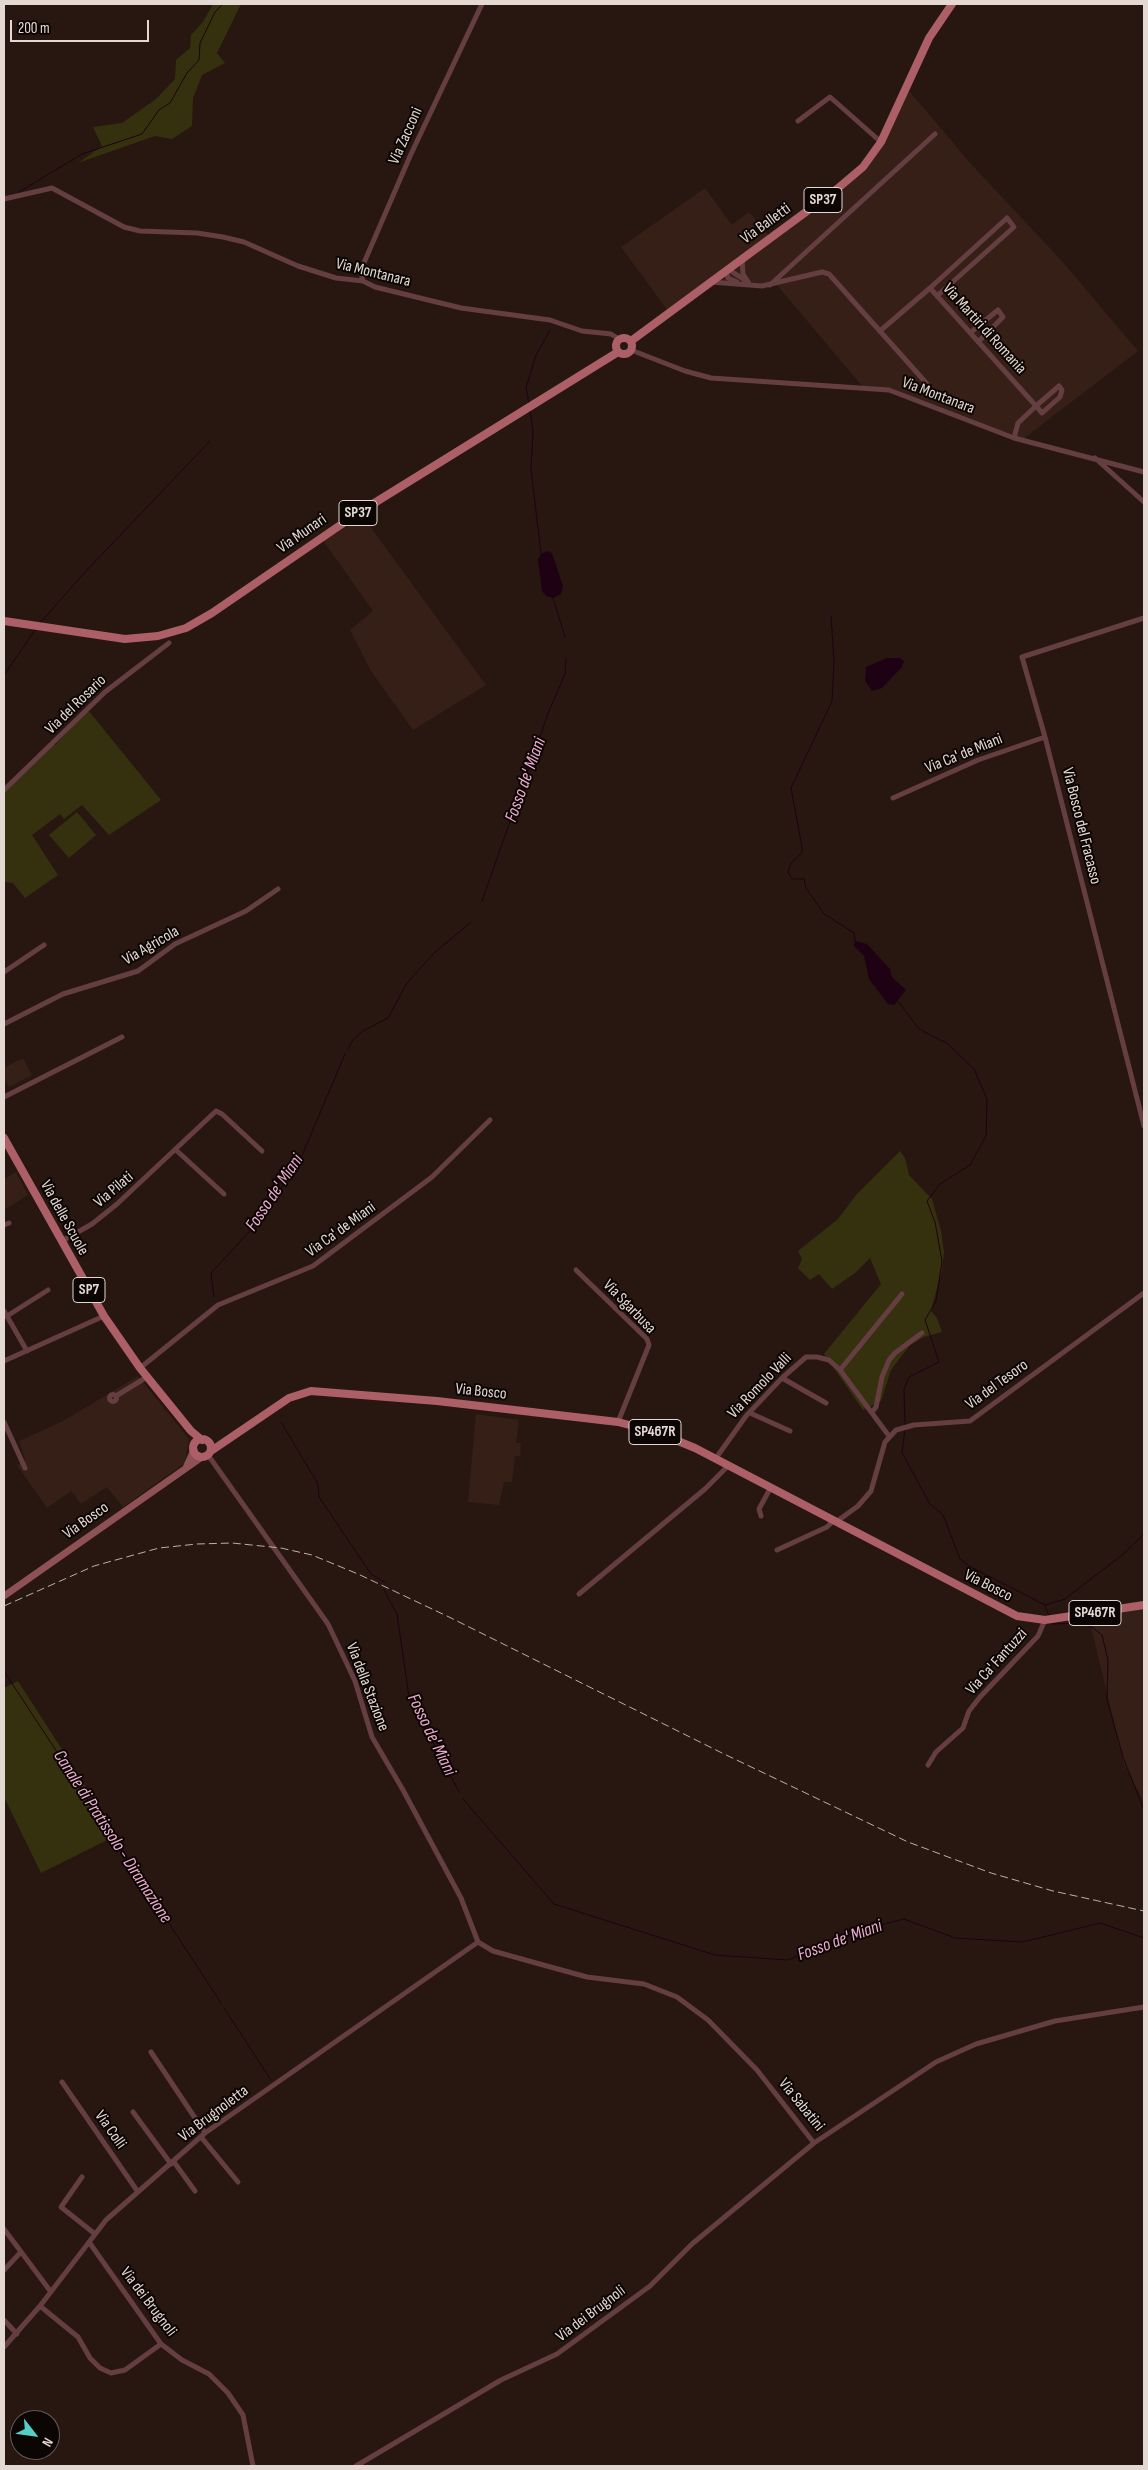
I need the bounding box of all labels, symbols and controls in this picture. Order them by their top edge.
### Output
scale bar [12,10,151,42]
text: 200 m [18,19,50,38]
street label: Via Zacconi [385,104,427,168]
road number: SP37 [804,188,842,212]
street label: Via Balletti [737,199,795,249]
street label: Via Montanara [334,254,412,292]
street label: Via Martiri di Romania [938,280,1030,378]
street label: Via Montanara [899,373,977,419]
road number: SP37 [339,500,377,526]
street label: Via Munari [274,510,330,558]
street label: Via del Rosario [41,671,111,739]
street label: Via Ca' de Miani [923,730,1005,778]
water label: Fosso de' Miani [501,735,551,825]
street label: Via Bosco del Fracasso [1057,766,1105,886]
street label: Via Agricola [119,922,183,970]
water label: Fosso de' Miani [241,1150,309,1236]
street label: Via Pilati [90,1168,138,1212]
street label: Via delle Scuole [36,1177,92,1259]
street label: Via Ca' de Miani [302,1198,380,1262]
street label: Via Sgarbusa [599,1276,659,1338]
road number: SP7 [73,1278,105,1302]
street label: Via Romolo Valli [724,1349,796,1423]
street label: Via del Tesoro [962,1356,1032,1414]
street label: Via Bosco [454,1380,508,1404]
road number: SP467R [629,1420,681,1444]
street label: Via Bosco [59,1498,113,1544]
street label: Via Bosco [961,1566,1015,1606]
road number: SP467R [1069,1600,1121,1626]
street label: Via Ca' Fantuzzi [962,1625,1032,1699]
street label: Via della Stazione [341,1640,393,1734]
water label: Fosso de' Miani [402,1691,460,1779]
water label: Canale di Pratissolo - Diramazione [48,1746,176,1928]
water label: Fosso de' Miani [795,1916,885,1966]
street label: Via Sabatini [774,2075,828,2135]
street label: Via Brugnoletta [175,2082,253,2146]
street label: Via Colli [90,2107,130,2153]
street label: Via dei Brugnoli [116,2263,180,2341]
street label: Via dei Brugnoli [552,2282,630,2346]
north arrow [10,2410,60,2460]
text: N [38,2435,57,2450]

